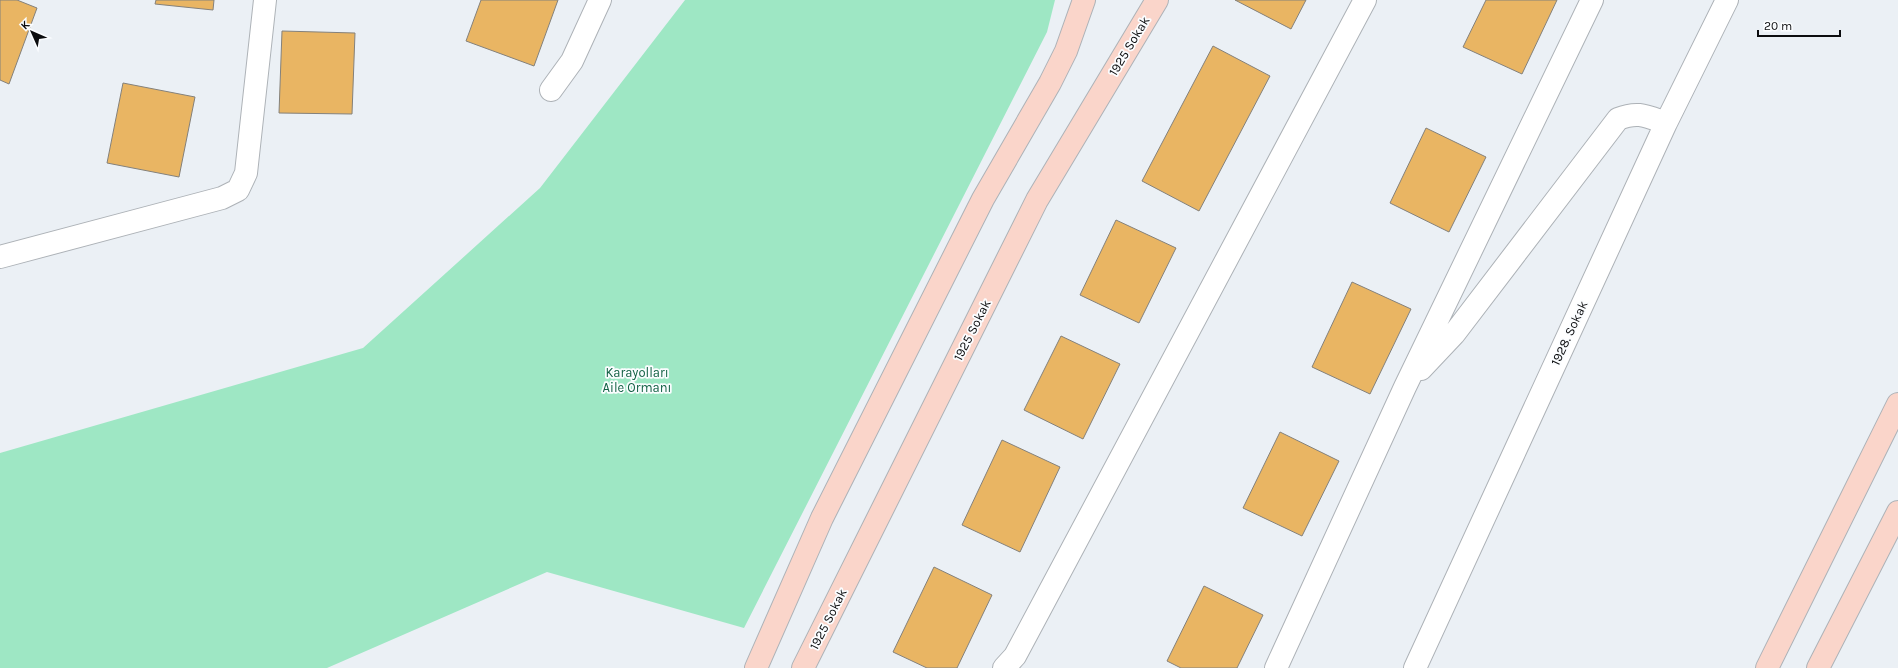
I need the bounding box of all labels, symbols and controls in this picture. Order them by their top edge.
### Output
north arrow [12,12,52,52]
scale bar [1758,12,1840,38]
street label: 1925 Sokak [1105,14,1153,78]
text: K [18,18,33,32]
text: 20 m [1764,19,1792,33]
street label: 1925 Sokak [950,297,994,363]
street label: 1928. Sokak [1548,298,1590,368]
park label: Karayolları Aile Ormanı [603,365,671,395]
street label: 1925 Sokak [806,586,850,652]

